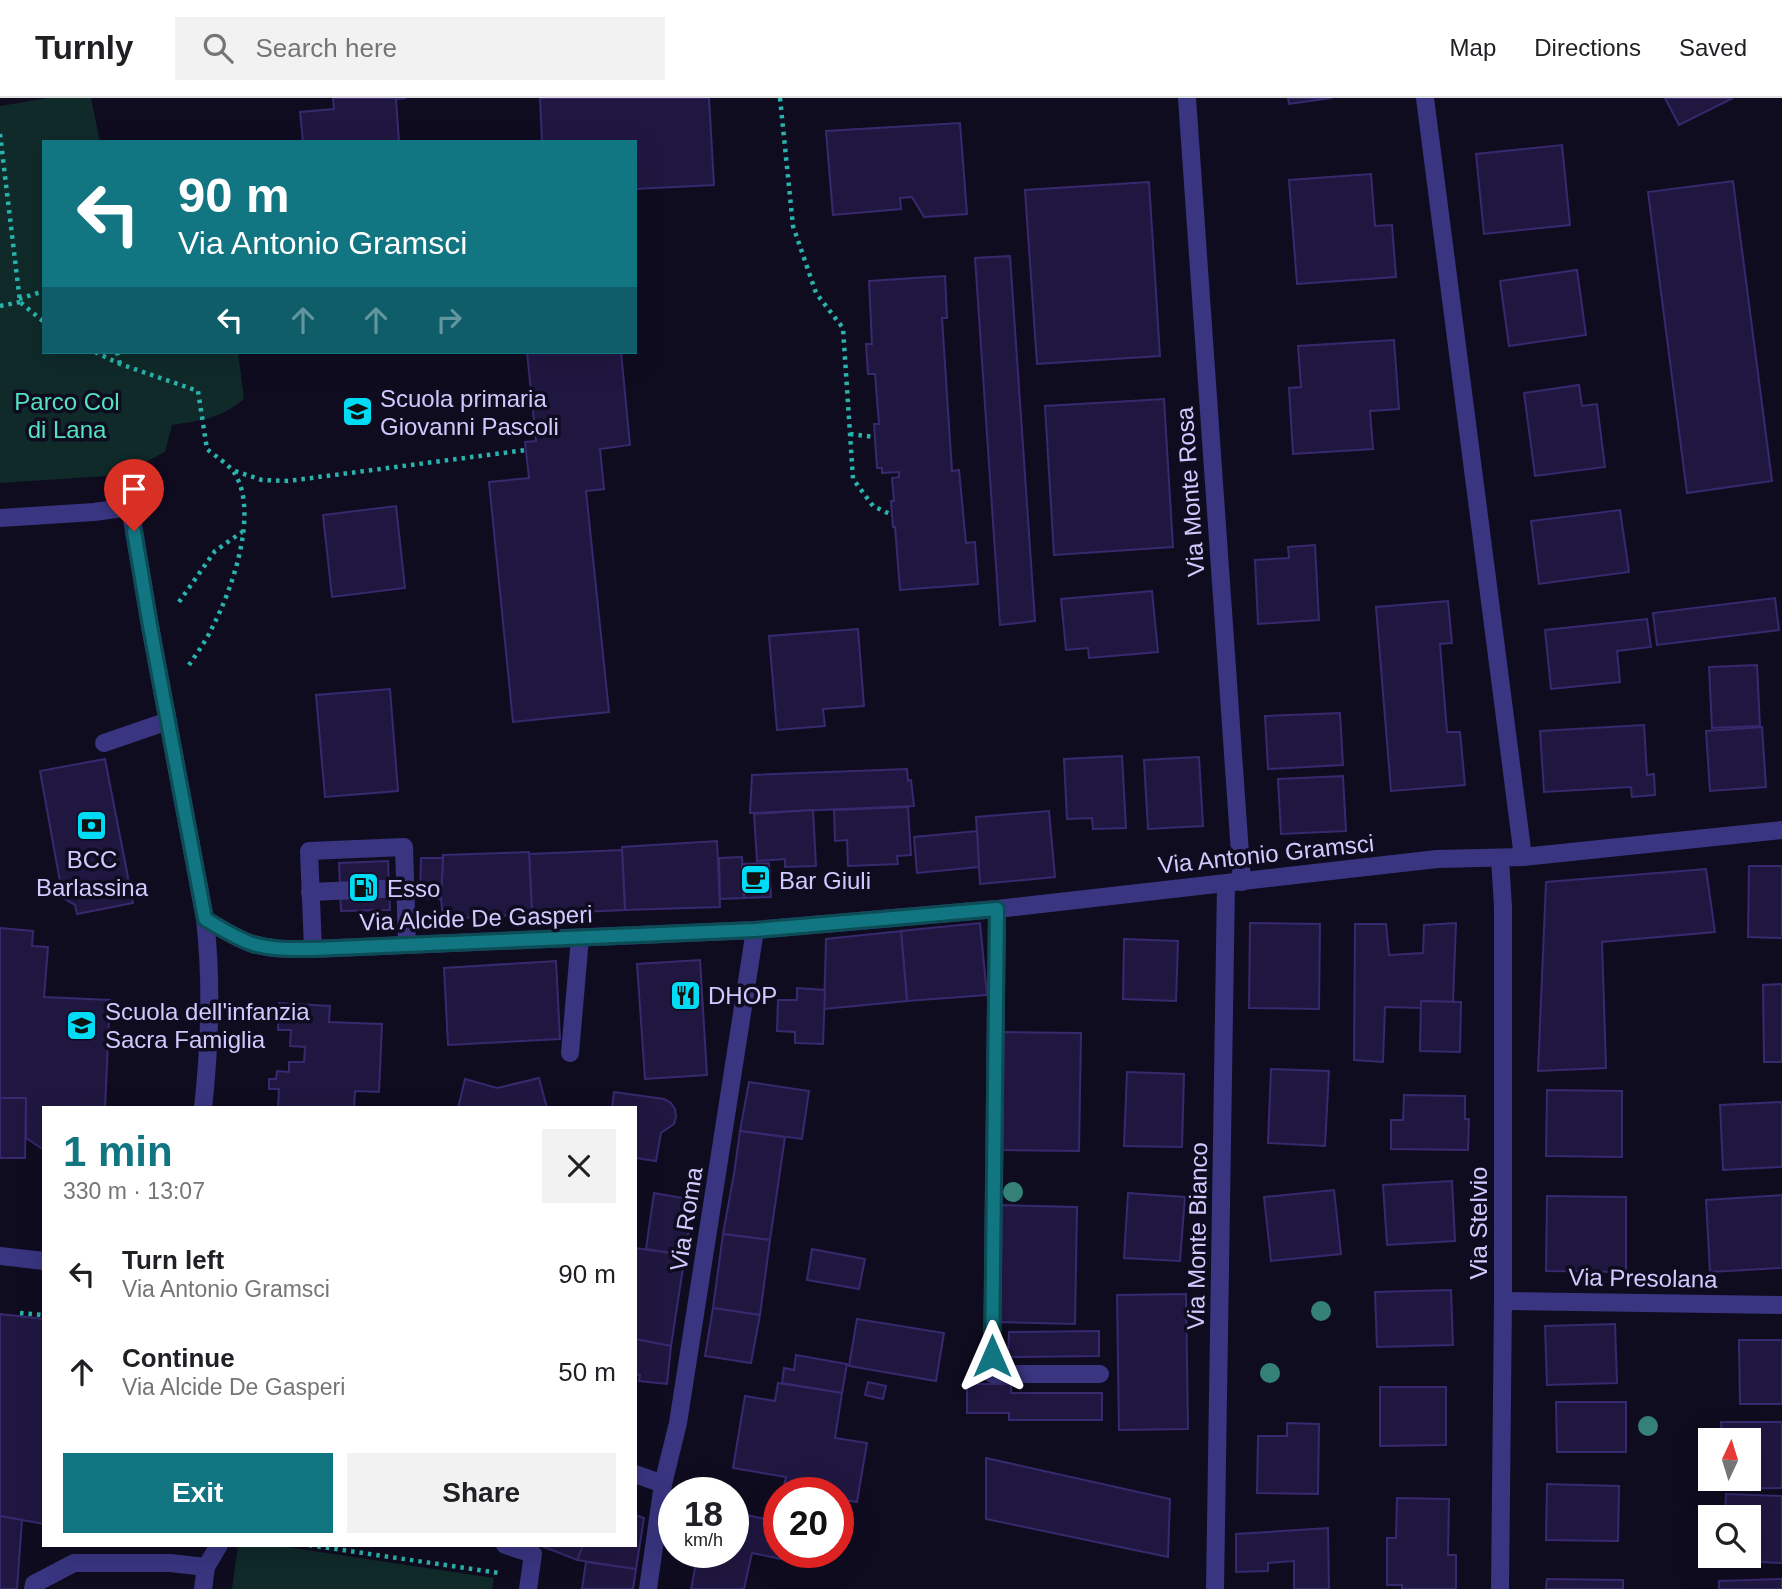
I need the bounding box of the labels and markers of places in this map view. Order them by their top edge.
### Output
place label: Scuola primaria Giovanni Pascoli [380,385,559,440]
school or university icon: Scuola primaria Giovanni Pascoli [340,395,374,429]
pin [104,459,164,531]
bank icon: BCC Barlassina [75,808,109,842]
place label: BCC Barlassina [36,846,149,901]
cafe icon: Bar Giuli [739,863,773,897]
place label: Bar Giuli [779,867,871,894]
fuel station icon: Esso [347,871,381,905]
place label: Esso [387,875,440,902]
restaurant icon: DHOP [668,978,702,1012]
place label: DHOP [708,982,777,1009]
place label: Scuola dell'infanzia Sacra Famiglia [105,998,310,1053]
school or university icon: Scuola dell'infanzia Sacra Famiglia [65,1008,99,1042]

